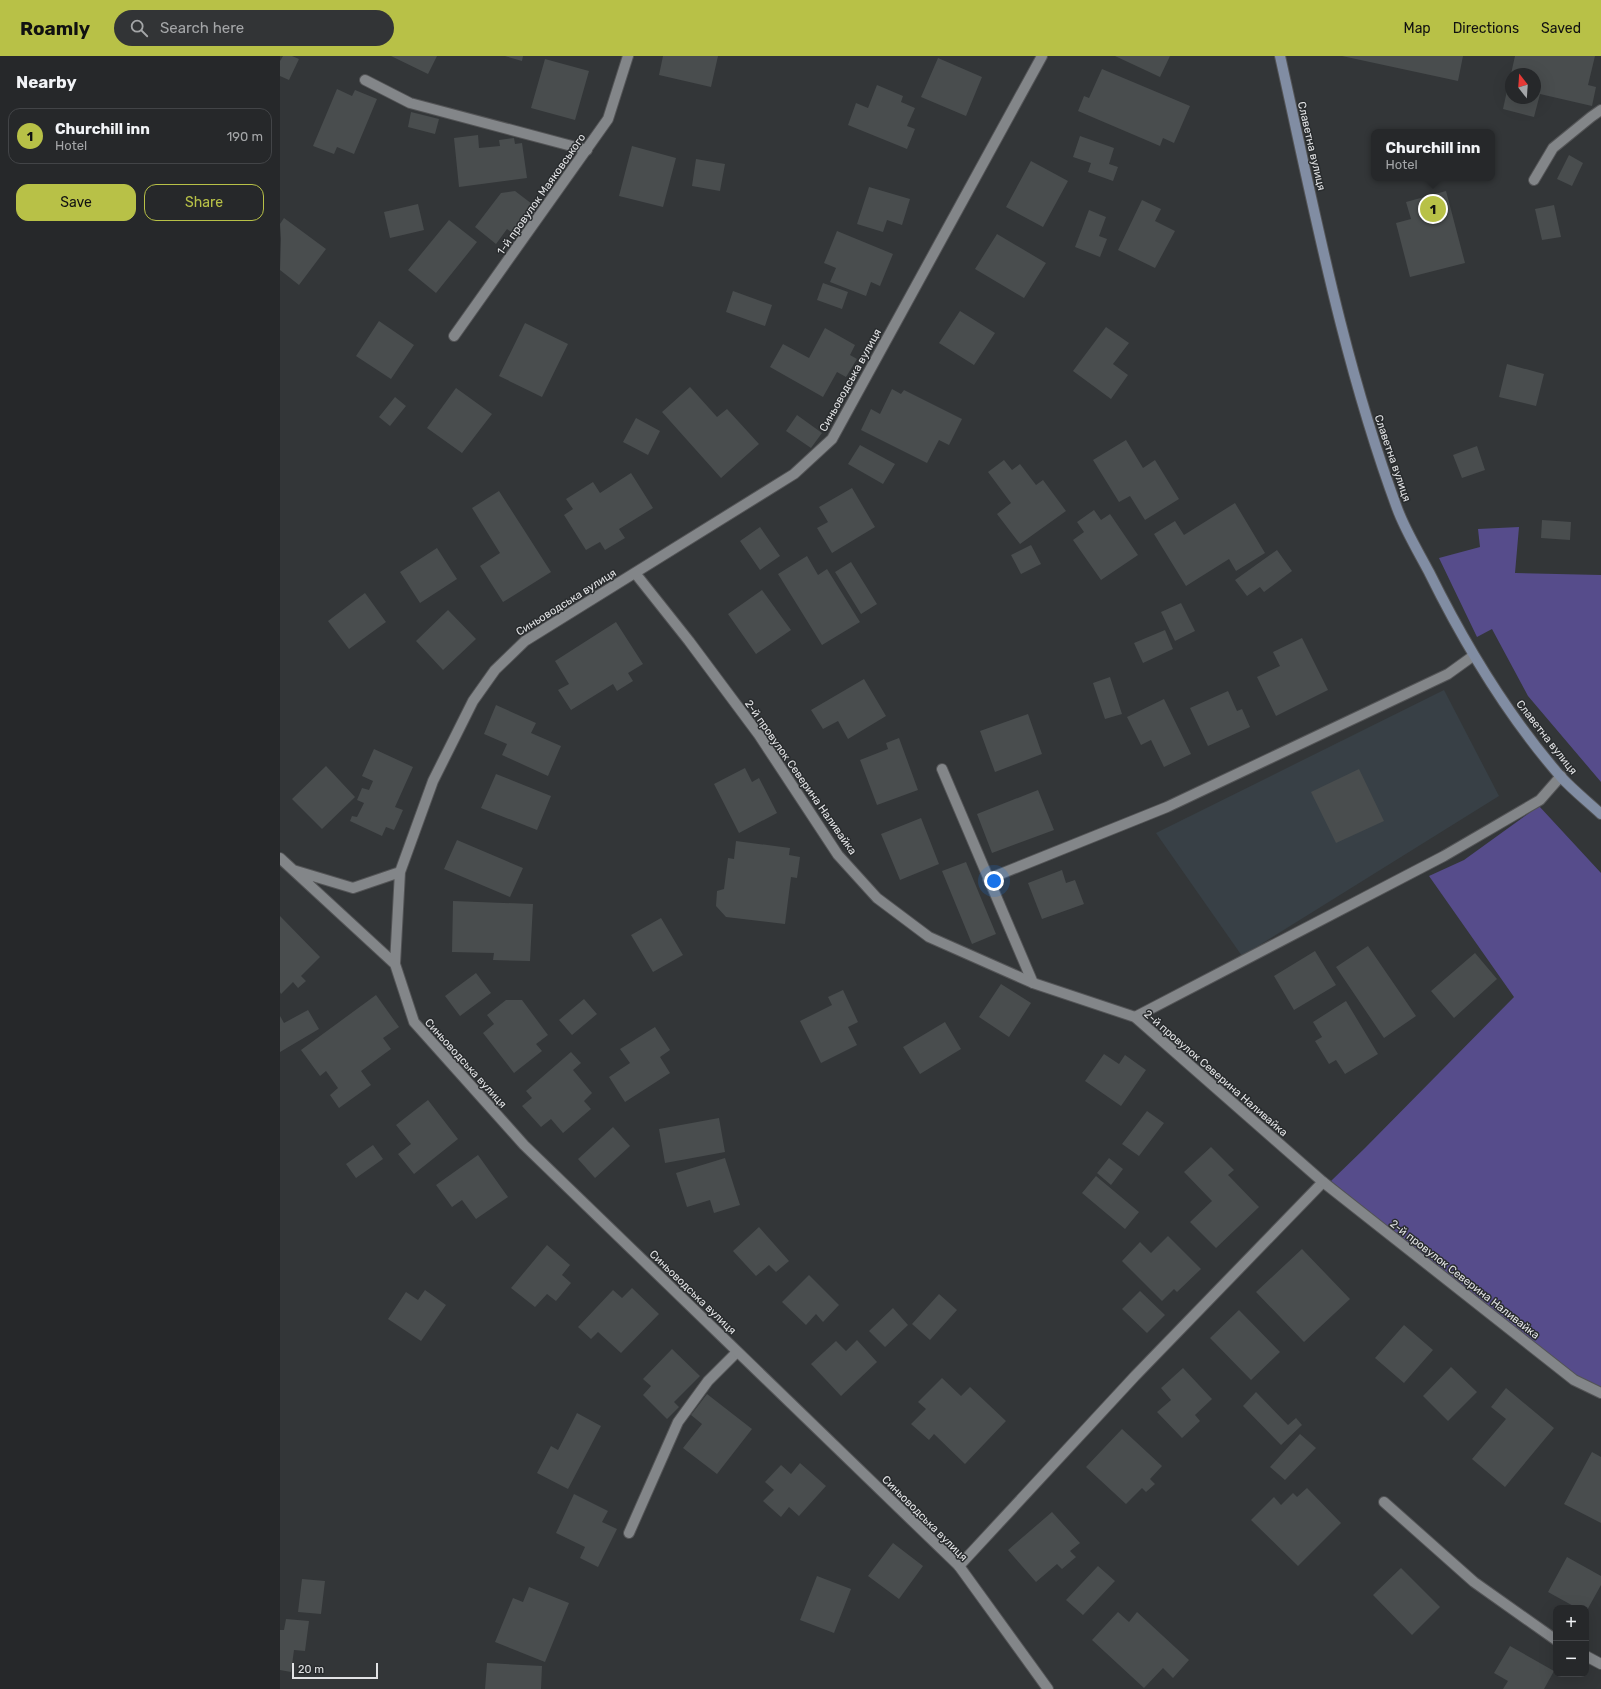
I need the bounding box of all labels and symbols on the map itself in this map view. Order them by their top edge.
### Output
north arrow [1505,68,1541,104]
street label: Славетна вулиця [1295,100,1328,192]
street label: 1-й провулок Маяковського [494,131,588,258]
pin: 1 [1420,194,1446,224]
street label: Синьоводська вулиця [817,327,884,434]
street label: Славетна вулиця [1372,413,1413,503]
street label: Синьоводська вулиця [514,566,619,639]
street label: 2-й провулок Северина Наливайка [742,697,859,857]
street label: Славетна вулиця [1513,697,1580,777]
your location [984,871,1004,891]
street label: 2-й провулок Северина Наливайка [1141,1007,1290,1139]
street label: Синьоводська вулиця [422,1016,509,1111]
street label: 2-й провулок Северина Наливайка [1387,1217,1542,1342]
street label: Синьоводська вулиця [647,1248,739,1337]
street label: Синьоводська вулиця [879,1473,970,1564]
scale bar [292,1661,378,1680]

